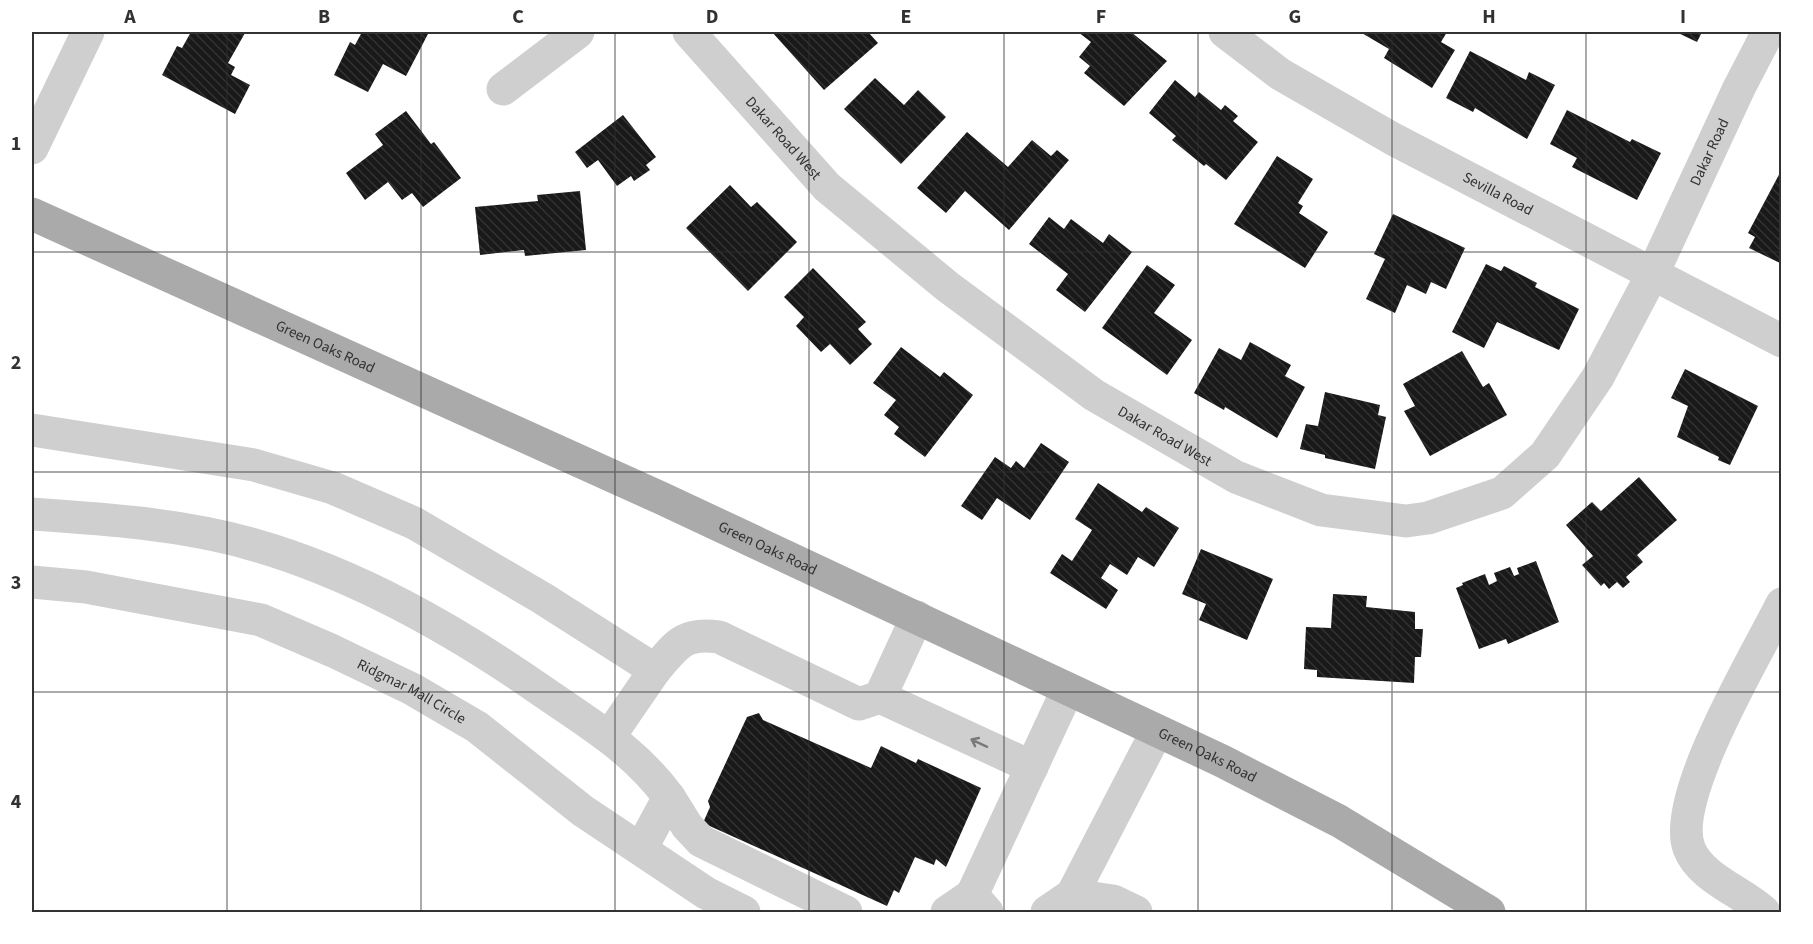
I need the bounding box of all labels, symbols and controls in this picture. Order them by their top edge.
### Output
text: A [123,3,136,31]
text: B [318,3,330,31]
text: C [512,3,524,31]
text: D [706,3,718,31]
text: E [901,3,911,31]
text: F [1096,3,1106,31]
text: G [1289,3,1301,31]
text: H [1482,3,1496,31]
text: I [1680,3,1686,31]
street label: Dakar Road West [741,92,826,184]
street label: Dakar Road [1685,115,1734,189]
text: 1 [11,130,21,158]
street label: Sevilla Road [1459,167,1537,221]
street label: Green Oaks Road [272,315,379,378]
text: 2 [11,349,21,377]
street label: Dakar Road West [1114,400,1216,471]
street label: Green Oaks Road [715,516,821,580]
text: 3 [11,569,21,597]
street label: Ridgmar Mall Circle [354,654,470,729]
street label: Green Oaks Road [1155,722,1260,788]
one-way arrow [970,736,988,748]
text: 4 [11,788,22,816]

